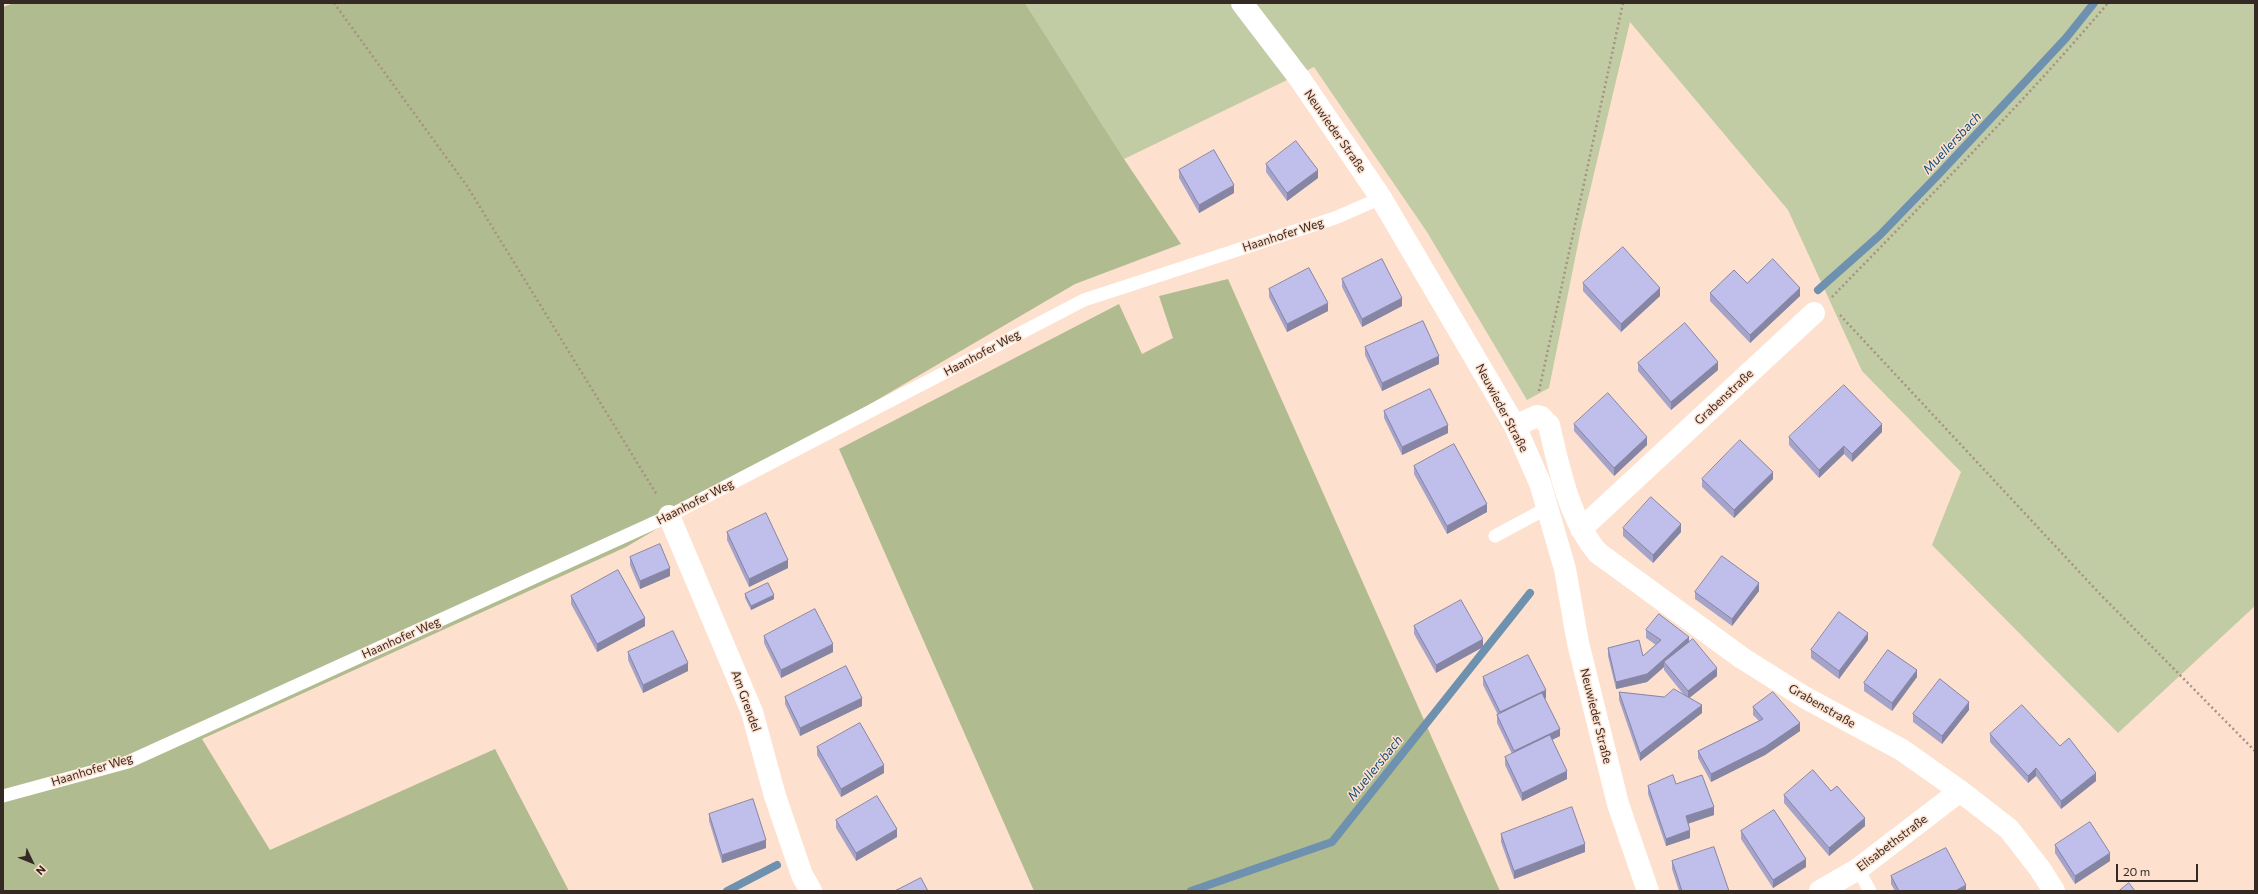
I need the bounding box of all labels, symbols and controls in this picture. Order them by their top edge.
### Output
street label: Neuwieder Straße [1301,87,1369,175]
water label: Muellersbach [1919,109,1985,177]
street label: Haanhofer Weg [1241,215,1325,255]
street label: Haanhofer Weg [941,327,1023,379]
street label: Neuwieder Straße [1473,361,1531,455]
street label: Grabenstraße [1692,366,1756,428]
street label: Haanhofer Weg [654,476,736,528]
street label: Haanhofer Weg [359,614,443,662]
street label: Neuwieder Straße [1577,667,1615,765]
street label: Am Grendel [728,668,764,734]
street label: Grabenstraße [1786,681,1858,731]
water label: Muellersbach [1344,732,1406,804]
street label: Haanhofer Weg [49,751,135,789]
street label: Elisabethstraße [1854,812,1930,874]
north arrow [12,842,52,882]
scale bar [2118,856,2200,882]
text: N [34,863,49,878]
text: 20 m [2123,864,2150,878]

